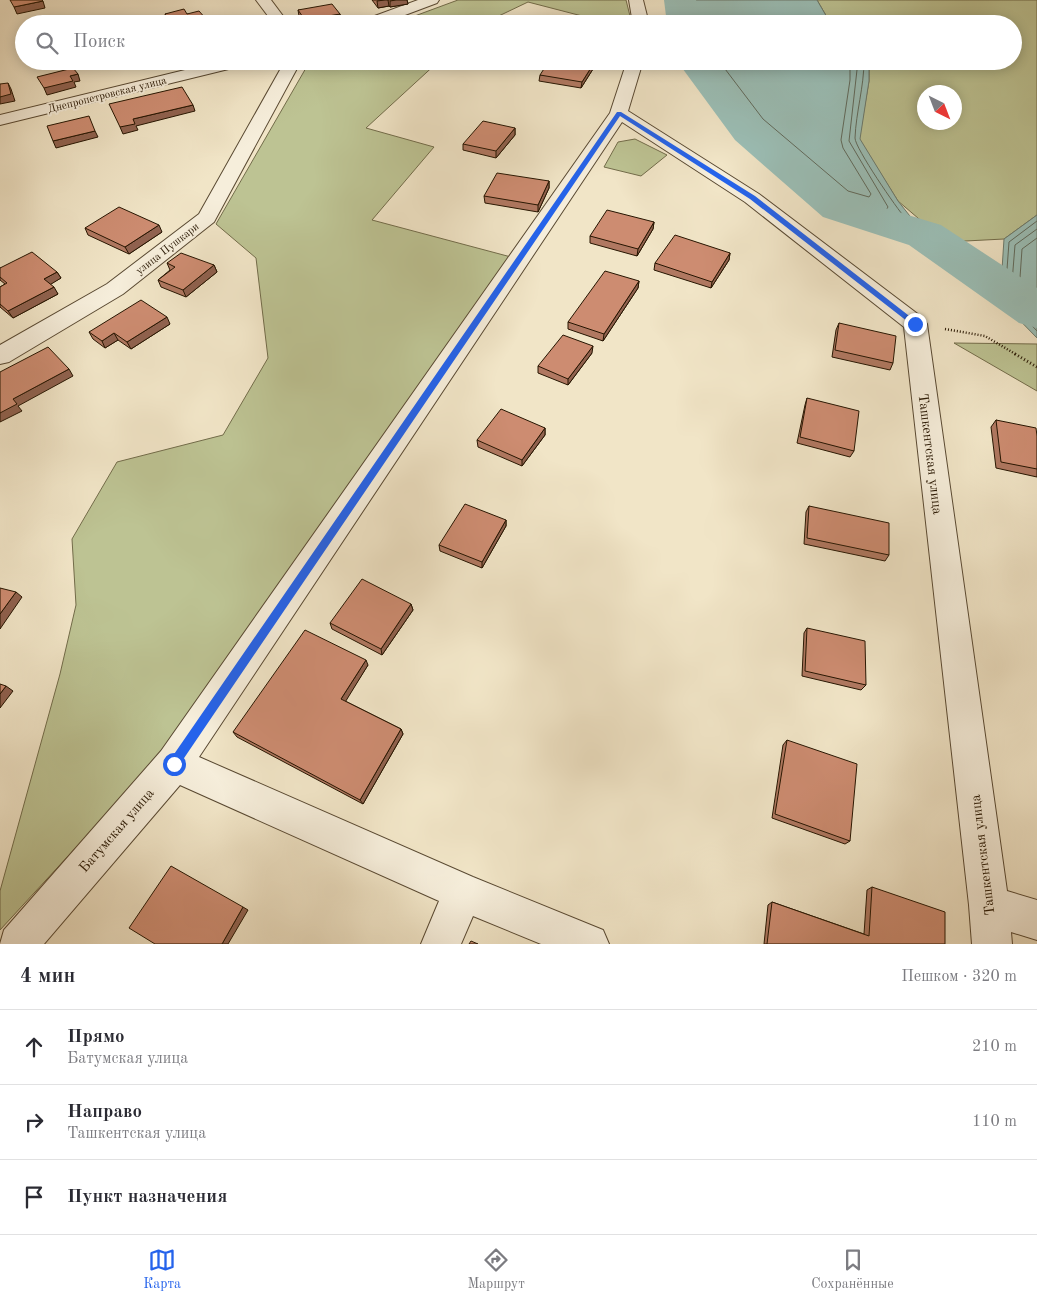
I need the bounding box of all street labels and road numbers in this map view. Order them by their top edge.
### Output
street label: Днепропетровская улица [47,75,168,116]
street label: улица Пушкари [134,221,202,277]
street label: Ташкентская улица [916,393,944,515]
street label: Батумская улица [77,786,157,875]
street label: Ташкентская улица [969,794,997,916]

